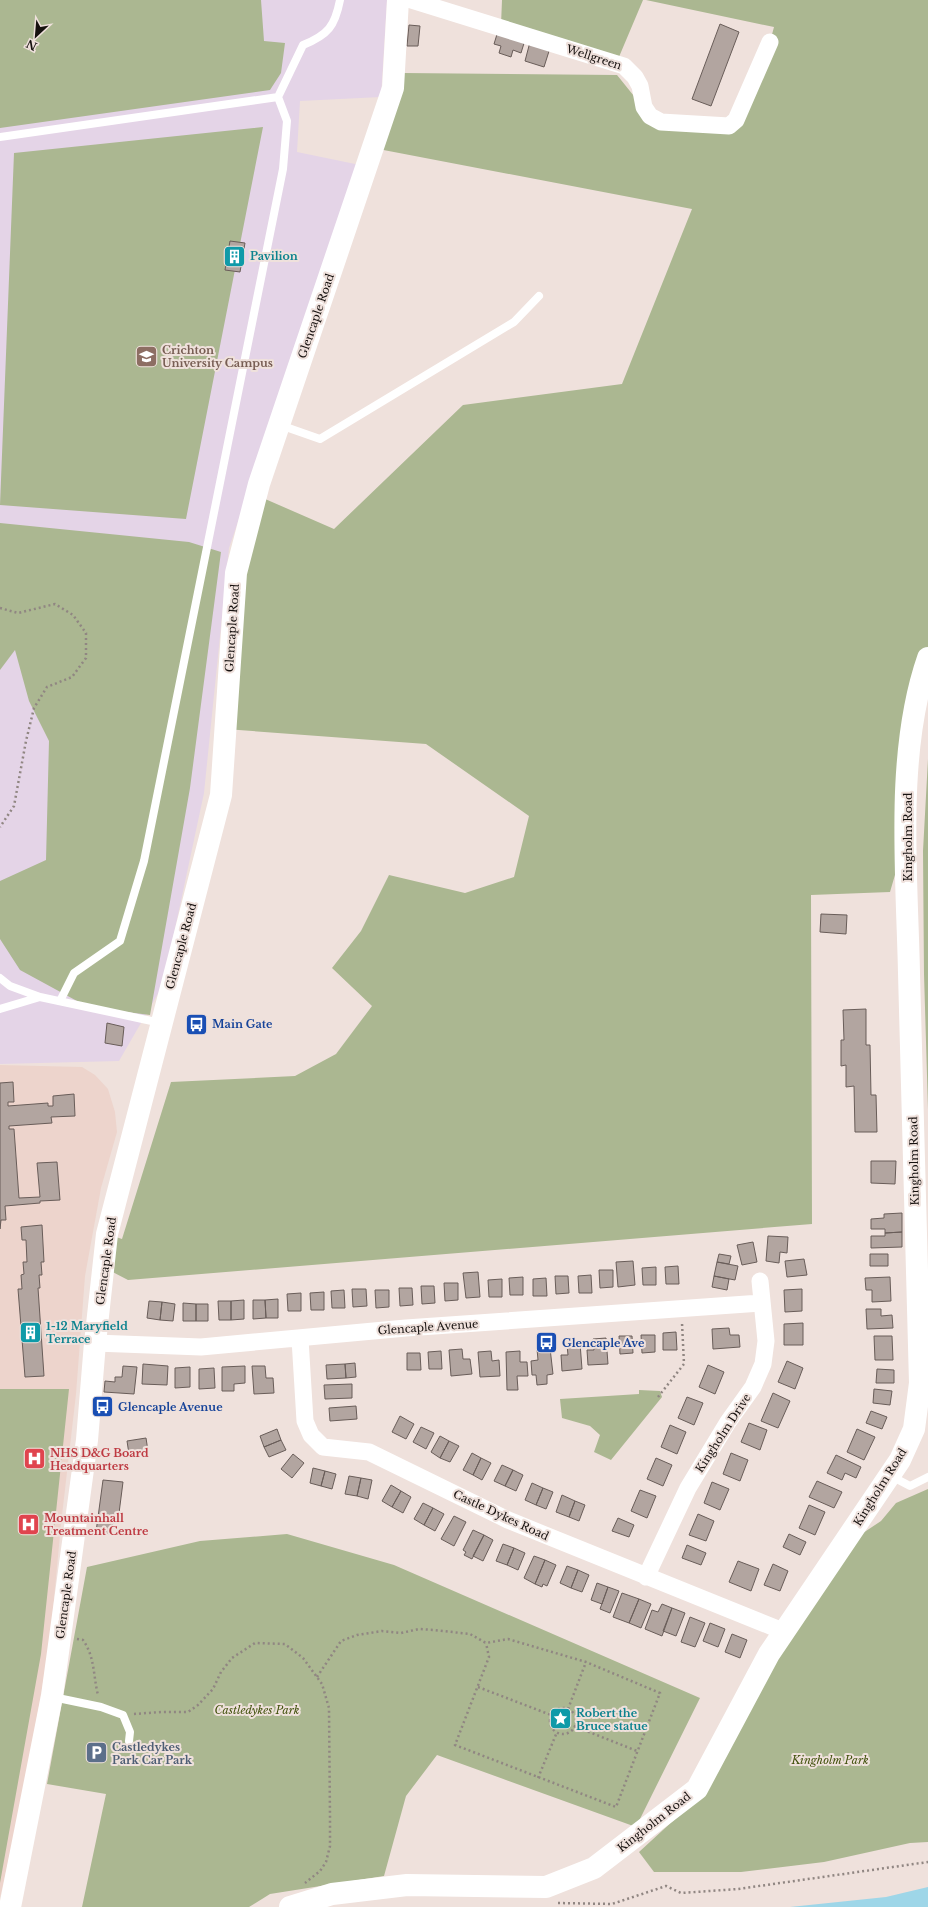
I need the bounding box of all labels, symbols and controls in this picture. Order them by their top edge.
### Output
north arrow [16,16,56,56]
text: N [23,36,39,54]
street label: Wellgreen [564,41,624,73]
building icon: Pavilion [222,243,248,269]
place label: Pavilion [250,249,298,263]
street label: Glencaple Road [295,271,337,360]
school or university icon: Crichton University Campus [134,343,160,369]
place label: Crichton University Campus [162,343,273,370]
street label: Glencaple Road [222,583,242,673]
street label: Kingholm Road [901,792,915,882]
street label: Glencaple Road [163,901,199,991]
bus stop icon: Main Gate [183,1011,209,1037]
place label: Main Gate [212,1017,273,1031]
street label: Kingholm Road [906,1116,922,1206]
street label: Glencaple Road [93,1215,119,1306]
street label: Glencaple Avenue [377,1316,479,1338]
building icon: 1-12 Maryfield Terrace [18,1319,44,1345]
place label: 1-12 Maryfield Terrace [46,1319,128,1346]
bus stop icon: Glencaple Ave [533,1330,559,1356]
place label: Glencaple Ave [562,1336,645,1350]
street label: Kingholm Drive [692,1391,754,1475]
bus stop icon: Glencaple Avenue [89,1394,115,1420]
place label: Glencaple Avenue [118,1400,223,1414]
street label: Kingholm Road [850,1445,910,1528]
hospital icon: NHS D&G Board Headquarters [21,1446,47,1472]
place label: NHS D&G Board Headquarters [50,1446,149,1473]
street label: Castle Dykes Road [451,1487,552,1544]
hospital icon: Mountainhall Treatment Centre [16,1511,42,1537]
place label: Mountainhall Treatment Centre [44,1511,149,1538]
street label: Glencaple Road [53,1549,79,1640]
park label: Castledykes Park [215,1703,300,1717]
place icon: Robert the Bruce statue [547,1706,573,1732]
place label: Robert the Bruce statue [576,1706,648,1733]
parking icon: Castledykes Park Car Park [84,1740,110,1766]
place label: Castledykes Park Car Park [112,1740,193,1767]
park label: Kingholm Park [790,1753,869,1767]
street label: Kingholm Road [615,1789,694,1855]

